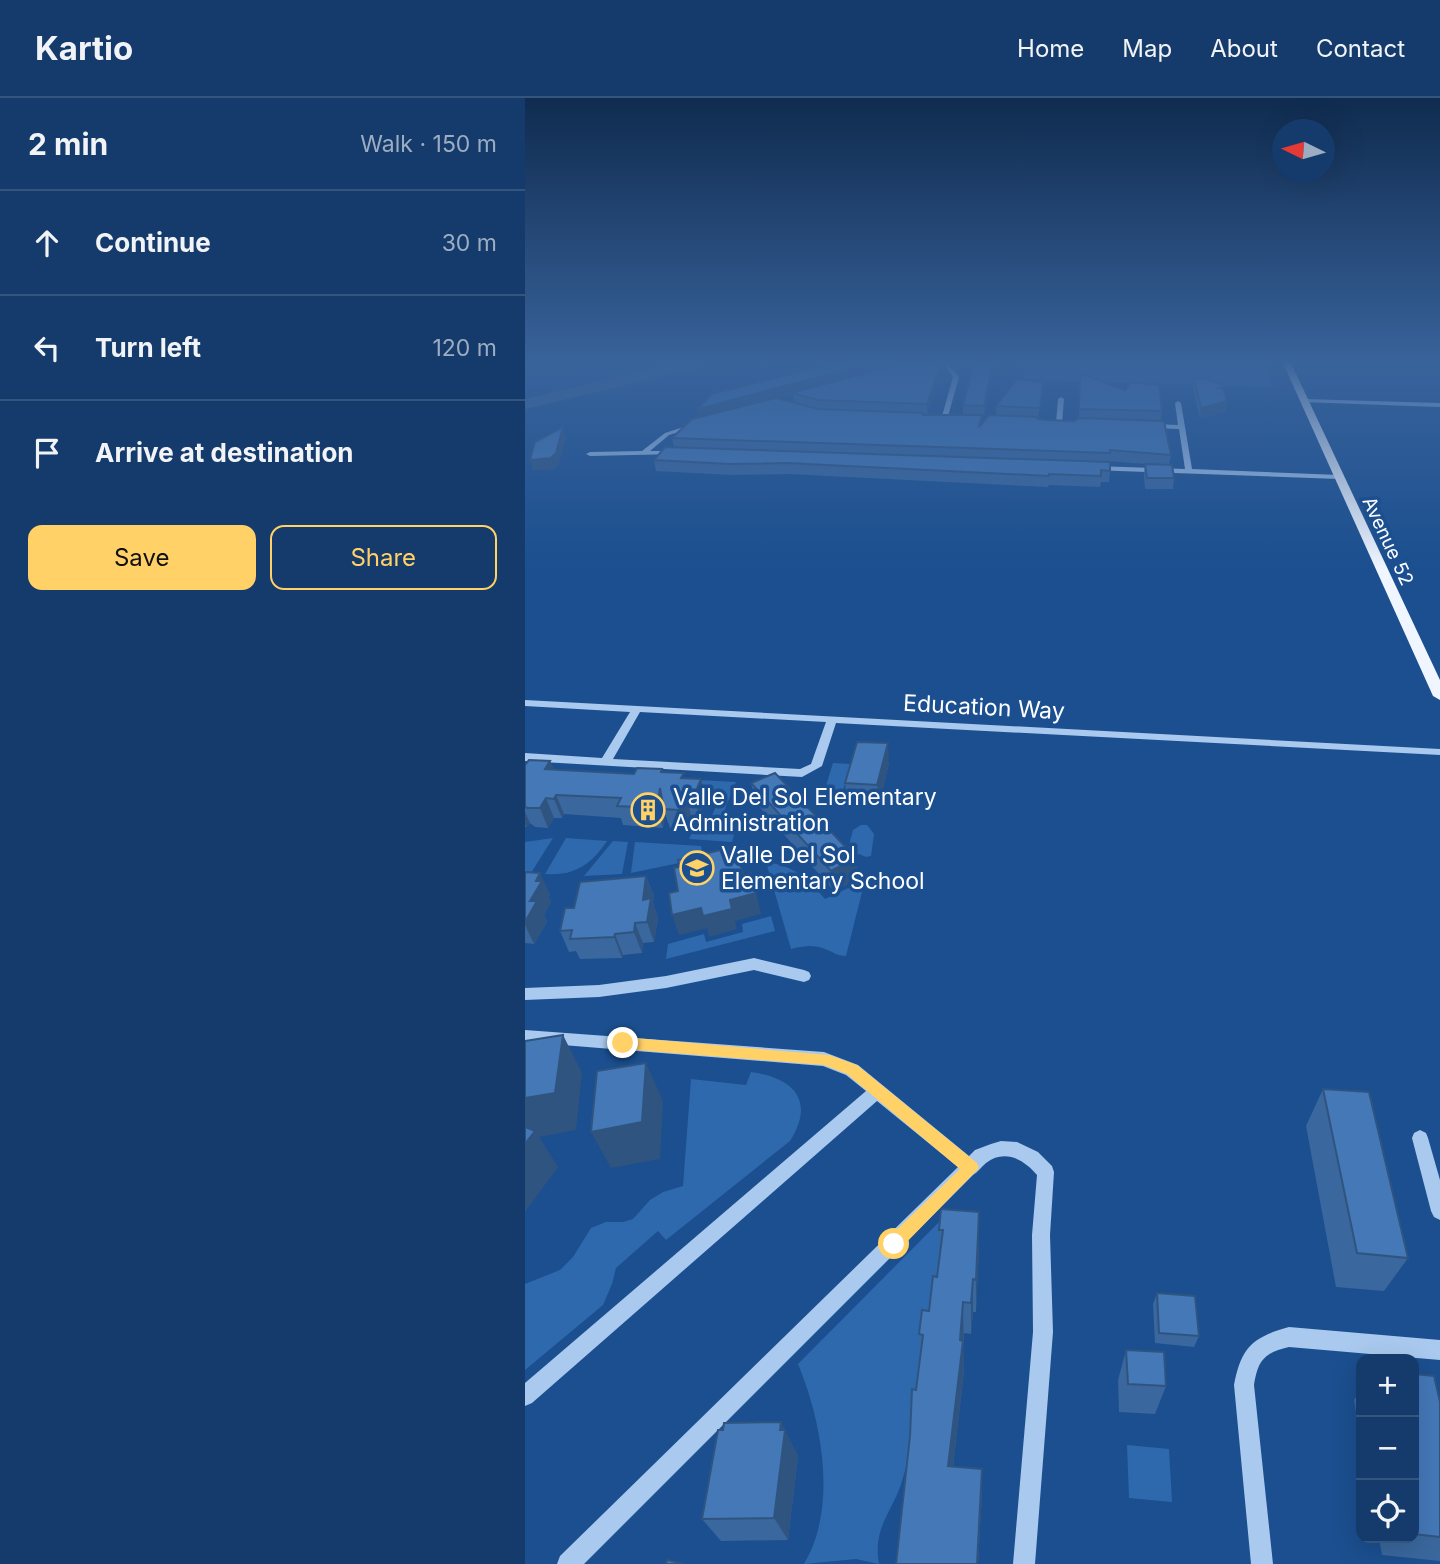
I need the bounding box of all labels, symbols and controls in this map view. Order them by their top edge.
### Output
text: Kartio [35,28,133,68]
text: Home [1017,34,1084,63]
text: Map [1122,34,1172,63]
text: About [1210,34,1278,63]
text: Contact [1316,34,1405,63]
north arrow [1272,119,1335,182]
text: 2 min [28,126,108,162]
text: Walk · 150 m [360,130,497,158]
icon: ahead [28,224,66,262]
text: Continue [95,227,211,258]
text: 30 m [442,229,497,257]
icon: left [28,329,66,367]
text: Turn left [95,332,201,363]
text: 120 m [432,334,497,362]
icon: arrive [28,434,66,472]
text: Arrive at destination [95,437,354,468]
street label: Avenue 52 [1357,493,1419,589]
button: Save [28,525,256,590]
button: Share [270,525,497,590]
street label: Education Way [903,689,1066,725]
place label: Valle Del Sol Elementary Administration [673,783,937,837]
building icon: Valle Del Sol Elementary Administration [629,791,667,829]
place label: Valle Del Sol Elementary School [721,841,925,895]
school or university icon: Valle Del Sol Elementary School [678,849,716,887]
route end [607,1027,638,1058]
route start [878,1228,909,1259]
map controls [1356,1354,1419,1543]
button: + [1356,1354,1419,1417]
button: − [1356,1417,1419,1480]
button: locate [1356,1480,1419,1543]

